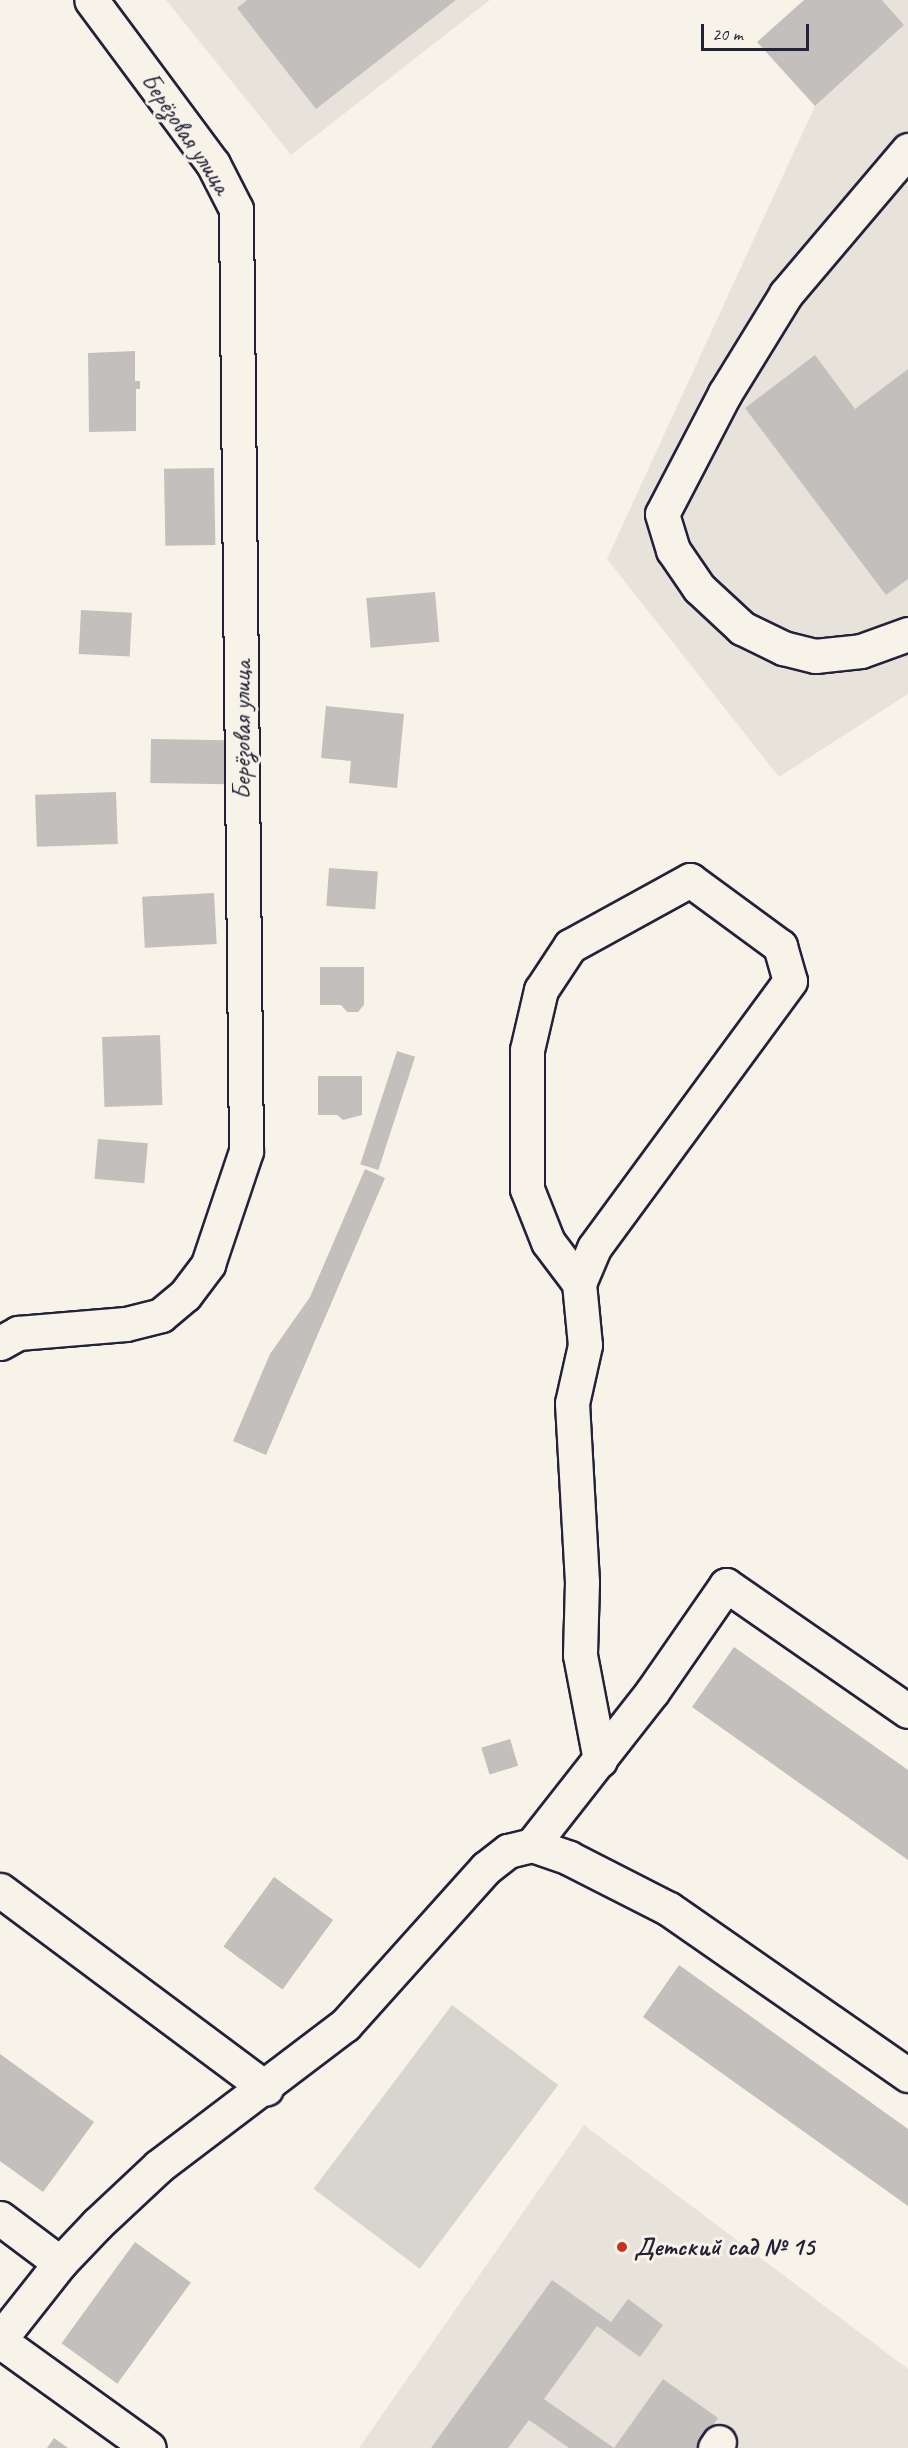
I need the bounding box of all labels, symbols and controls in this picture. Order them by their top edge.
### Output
scale bar [704,12,812,50]
text: 20 m [712,23,743,45]
street label: Берёзовая улица [134,67,238,199]
street label: Берёзовая улица [226,660,258,800]
place label: Детский сад № 15 [634,2231,814,2263]
marker: Детский сад № 15 [615,2240,629,2254]

